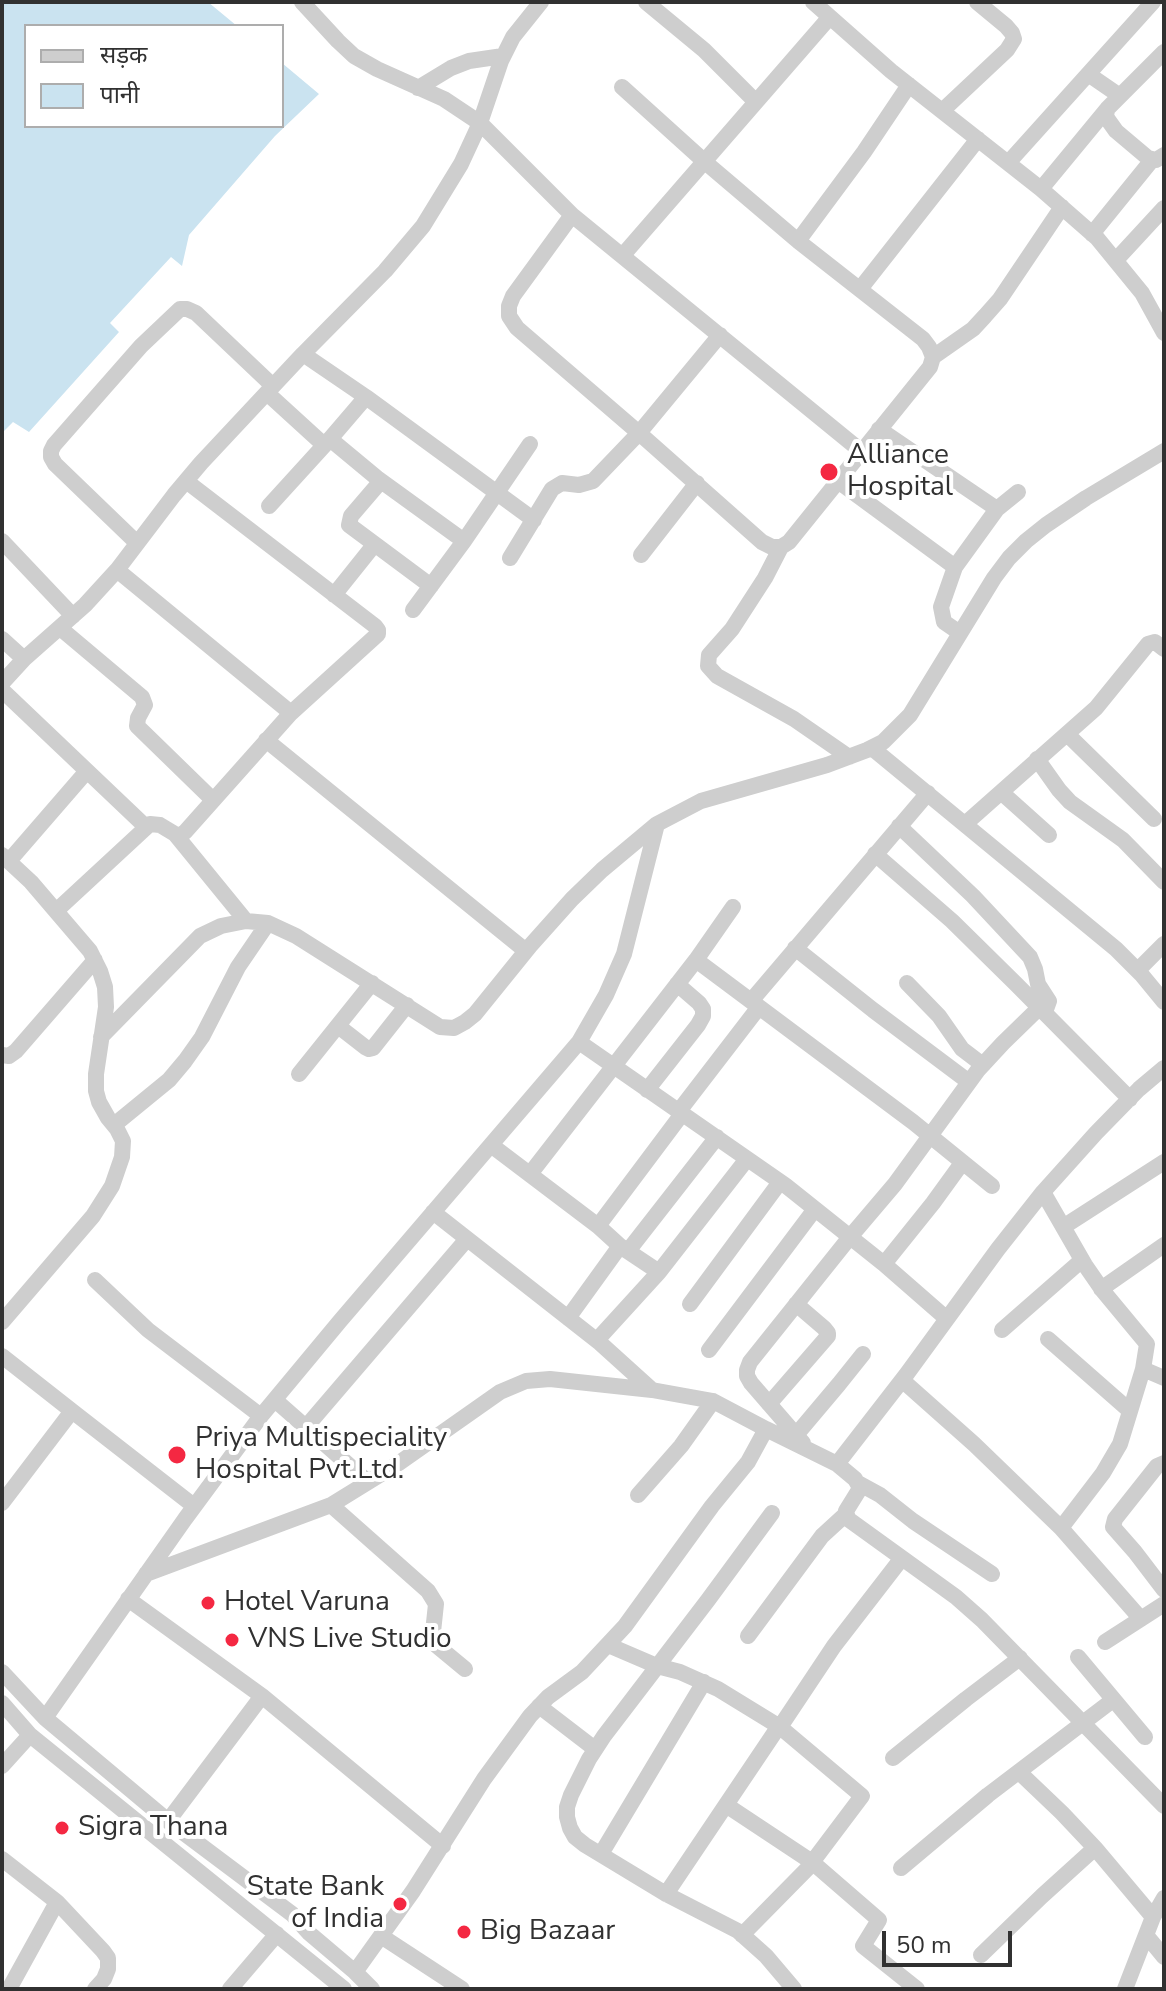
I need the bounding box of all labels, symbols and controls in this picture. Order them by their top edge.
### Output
legend [24,24,284,128]
text: सड़क [100,39,148,71]
text: पानी [100,79,139,111]
place label: Alliance Hospital [847,439,953,505]
marker: Alliance Hospital [818,461,840,483]
place label: Priya Multispeciality Hospital Pvt.Ltd. [195,1422,447,1488]
marker: Priya Multispeciality Hospital Pvt.Ltd. [166,1444,188,1466]
place label: Hotel Varuna [224,1586,390,1620]
marker: Hotel Varuna [199,1594,217,1612]
place label: VNS Live Studio [248,1623,451,1657]
marker: VNS Live Studio [223,1631,241,1649]
place label: Sigra Thana [78,1811,228,1845]
marker: Sigra Thana [53,1819,71,1837]
place label: State Bank of India [247,1871,384,1937]
marker: State Bank of India [391,1895,409,1913]
place label: Big Bazaar [480,1915,615,1949]
scale bar [886,1915,1016,1965]
marker: Big Bazaar [455,1923,473,1941]
text: 50 m [896,1929,952,1961]

